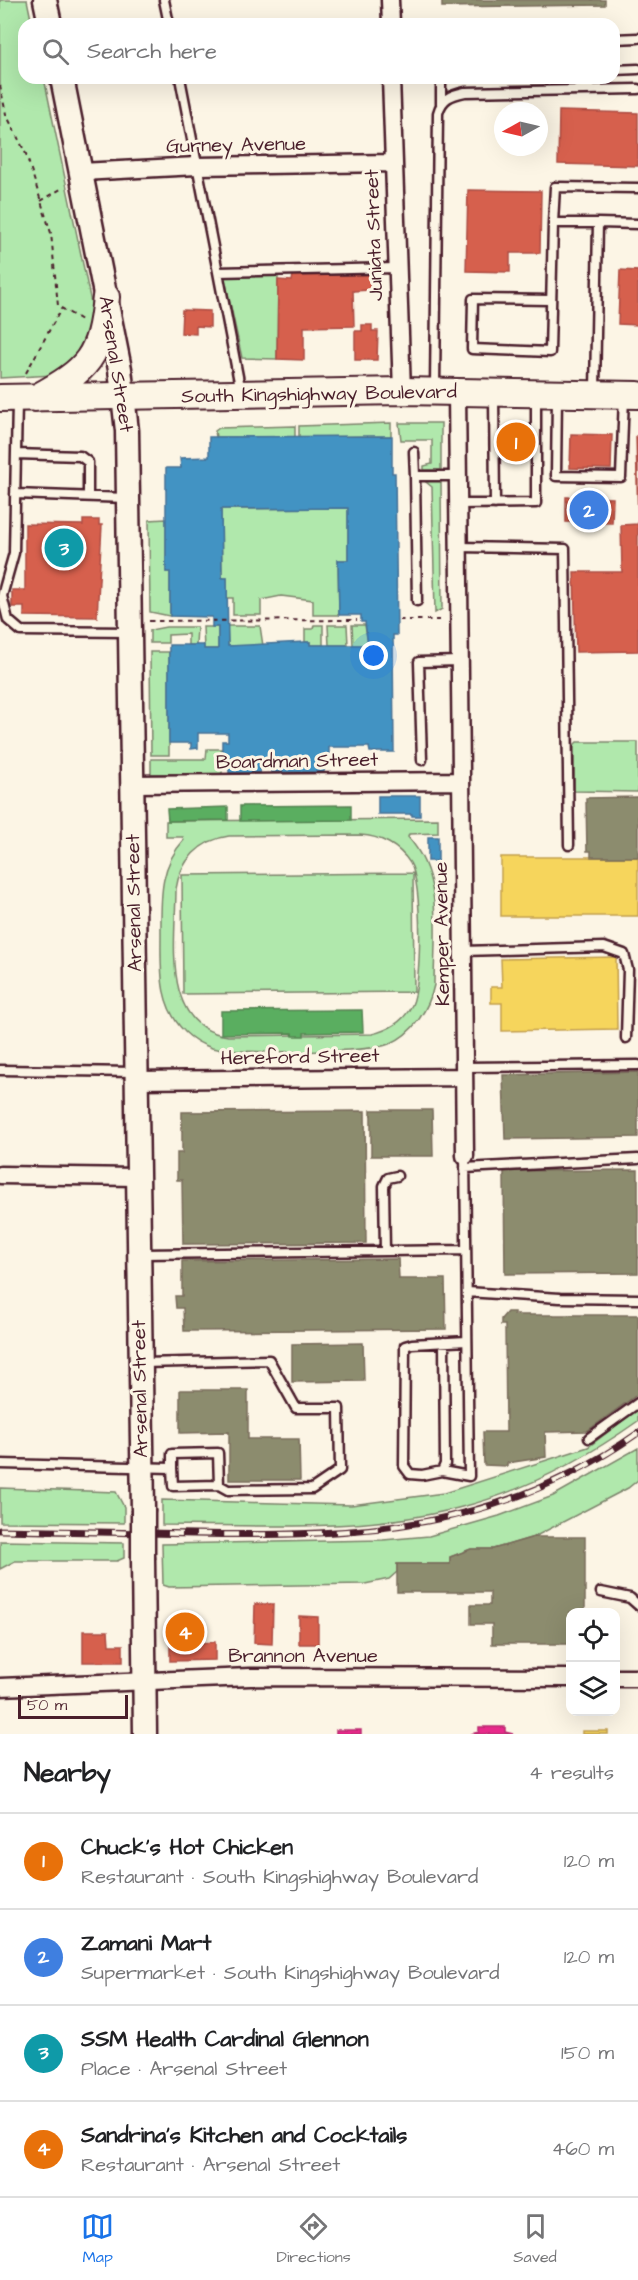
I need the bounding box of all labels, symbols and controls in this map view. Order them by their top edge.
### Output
search box [18,18,620,84]
icon: search [39,35,72,68]
text: Search here [87,36,217,67]
north arrow [494,102,548,156]
street label: Gurney Avenue [166,130,306,161]
street label: Juniata Street [358,169,390,301]
street label: Arsenal Street [91,294,141,434]
street label: South Kingshighway Boulevard [181,378,457,411]
pin: 1 [496,420,536,464]
pin: 2 [570,488,608,532]
pin: 3 [44,526,84,570]
your location [359,641,388,670]
street label: Boardman Street [216,746,378,776]
street label: Arsenal Street [119,834,149,972]
street label: Kemper Avenue [427,861,457,1006]
street label: Hereford Street [220,1042,380,1072]
street label: Arsenal Street [125,1320,155,1458]
map controls [566,1608,620,1716]
button: locate [566,1608,620,1662]
pin: 4 [166,1610,204,1654]
street label: Brannon Avenue [228,1642,378,1670]
button: layers [566,1662,620,1716]
scale bar [18,1692,128,1720]
text: 50 m [27,1694,67,1716]
text: Nearby [24,1755,111,1791]
text: 4 results [529,1759,614,1787]
text: Chuck's Hot Chicken [81,1832,293,1863]
text: 1 [42,1847,45,1875]
text: 120 m [564,1847,614,1875]
text: Restaurant · South Kingshighway Boulevard [81,1863,478,1891]
text: Zamani Mart [81,1928,211,1959]
text: 2 [38,1943,49,1971]
text: 120 m [564,1943,614,1971]
text: Supermarket · South Kingshighway Boulevard [81,1959,499,1987]
text: SSM Health Cardinal Glennon [81,2024,369,2055]
text: 3 [38,2039,49,2067]
text: 150 m [561,2039,614,2067]
text: Place · Arsenal Street [81,2055,287,2083]
text: Sandrina's Kitchen and Cocktails [81,2120,407,2151]
text: 4 [37,2135,50,2163]
text: 460 m [552,2135,614,2163]
text: Restaurant · Arsenal Street [81,2151,340,2179]
tab: Map [81,2210,114,2268]
tab: Directions [277,2210,351,2268]
tab: Saved [513,2210,557,2268]

